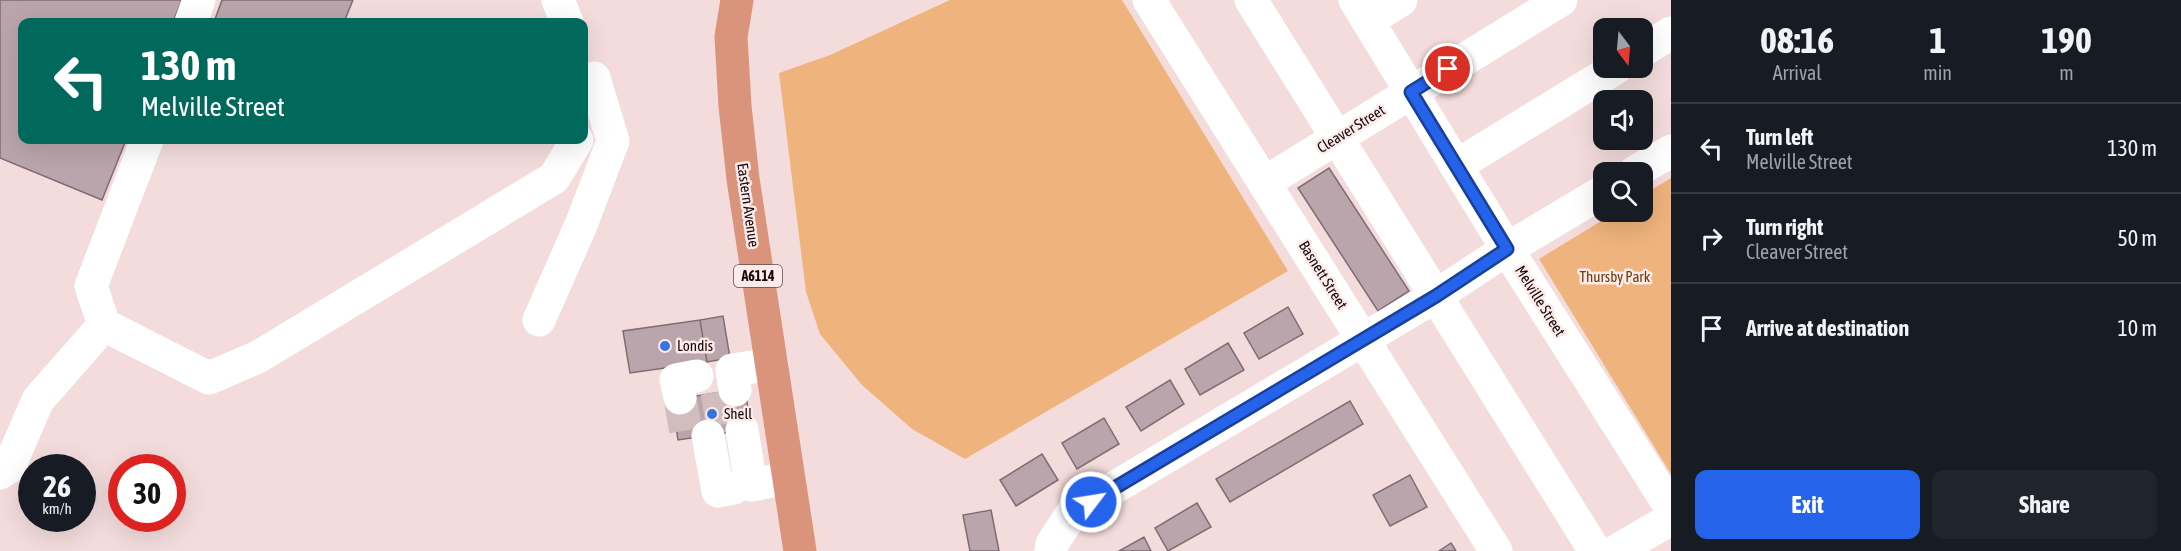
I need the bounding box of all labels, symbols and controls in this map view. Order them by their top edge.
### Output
north arrow [1593,18,1653,78]
map controls [1593,18,1653,222]
text: 08:16 [1760,19,1834,61]
text: 1 [1929,19,1946,61]
text: 190 [2041,19,2092,61]
text: 130 m [141,41,236,89]
icon: left [42,42,120,120]
pin [1422,43,1473,94]
icon: arrive [1431,52,1464,85]
text: Arrival [1773,61,1822,84]
text: min [1923,61,1952,84]
text: m [2059,61,2074,84]
button: sound [1593,90,1653,150]
text: Melville Street [141,91,285,122]
street label: Cleaver Street [1314,101,1388,156]
text: Turn left [1746,124,1813,150]
icon: left [1695,132,1728,165]
text: 130 m [2107,135,2157,161]
text: Melville Street [1746,150,1853,173]
street label: Eastern Avenue [734,162,763,248]
button: search [1593,162,1653,222]
text: Turn right [1746,214,1823,240]
icon: right [1695,222,1728,255]
text: 50 m [2117,225,2157,251]
street label: Basnett Street [1296,238,1351,312]
text: Cleaver Street [1746,240,1848,263]
street label: Melville Street [1512,262,1569,339]
road number: A6114 [734,265,782,287]
park label: Thursby Park [1580,268,1651,285]
icon: arrive [1695,312,1728,345]
text: Arrive at destination [1746,315,1909,341]
text: 10 m [2117,315,2157,341]
place label: Londis [677,337,713,354]
marker: Londis [658,339,672,353]
place label: Shell [724,405,752,422]
marker: Shell [705,407,719,421]
speed limit sign: 30 [108,454,186,532]
text: 26 [43,469,71,503]
position arrow [1059,470,1123,534]
button: Exit [1695,470,1920,539]
button: Share [1932,470,2157,539]
text: km/h [42,500,72,517]

